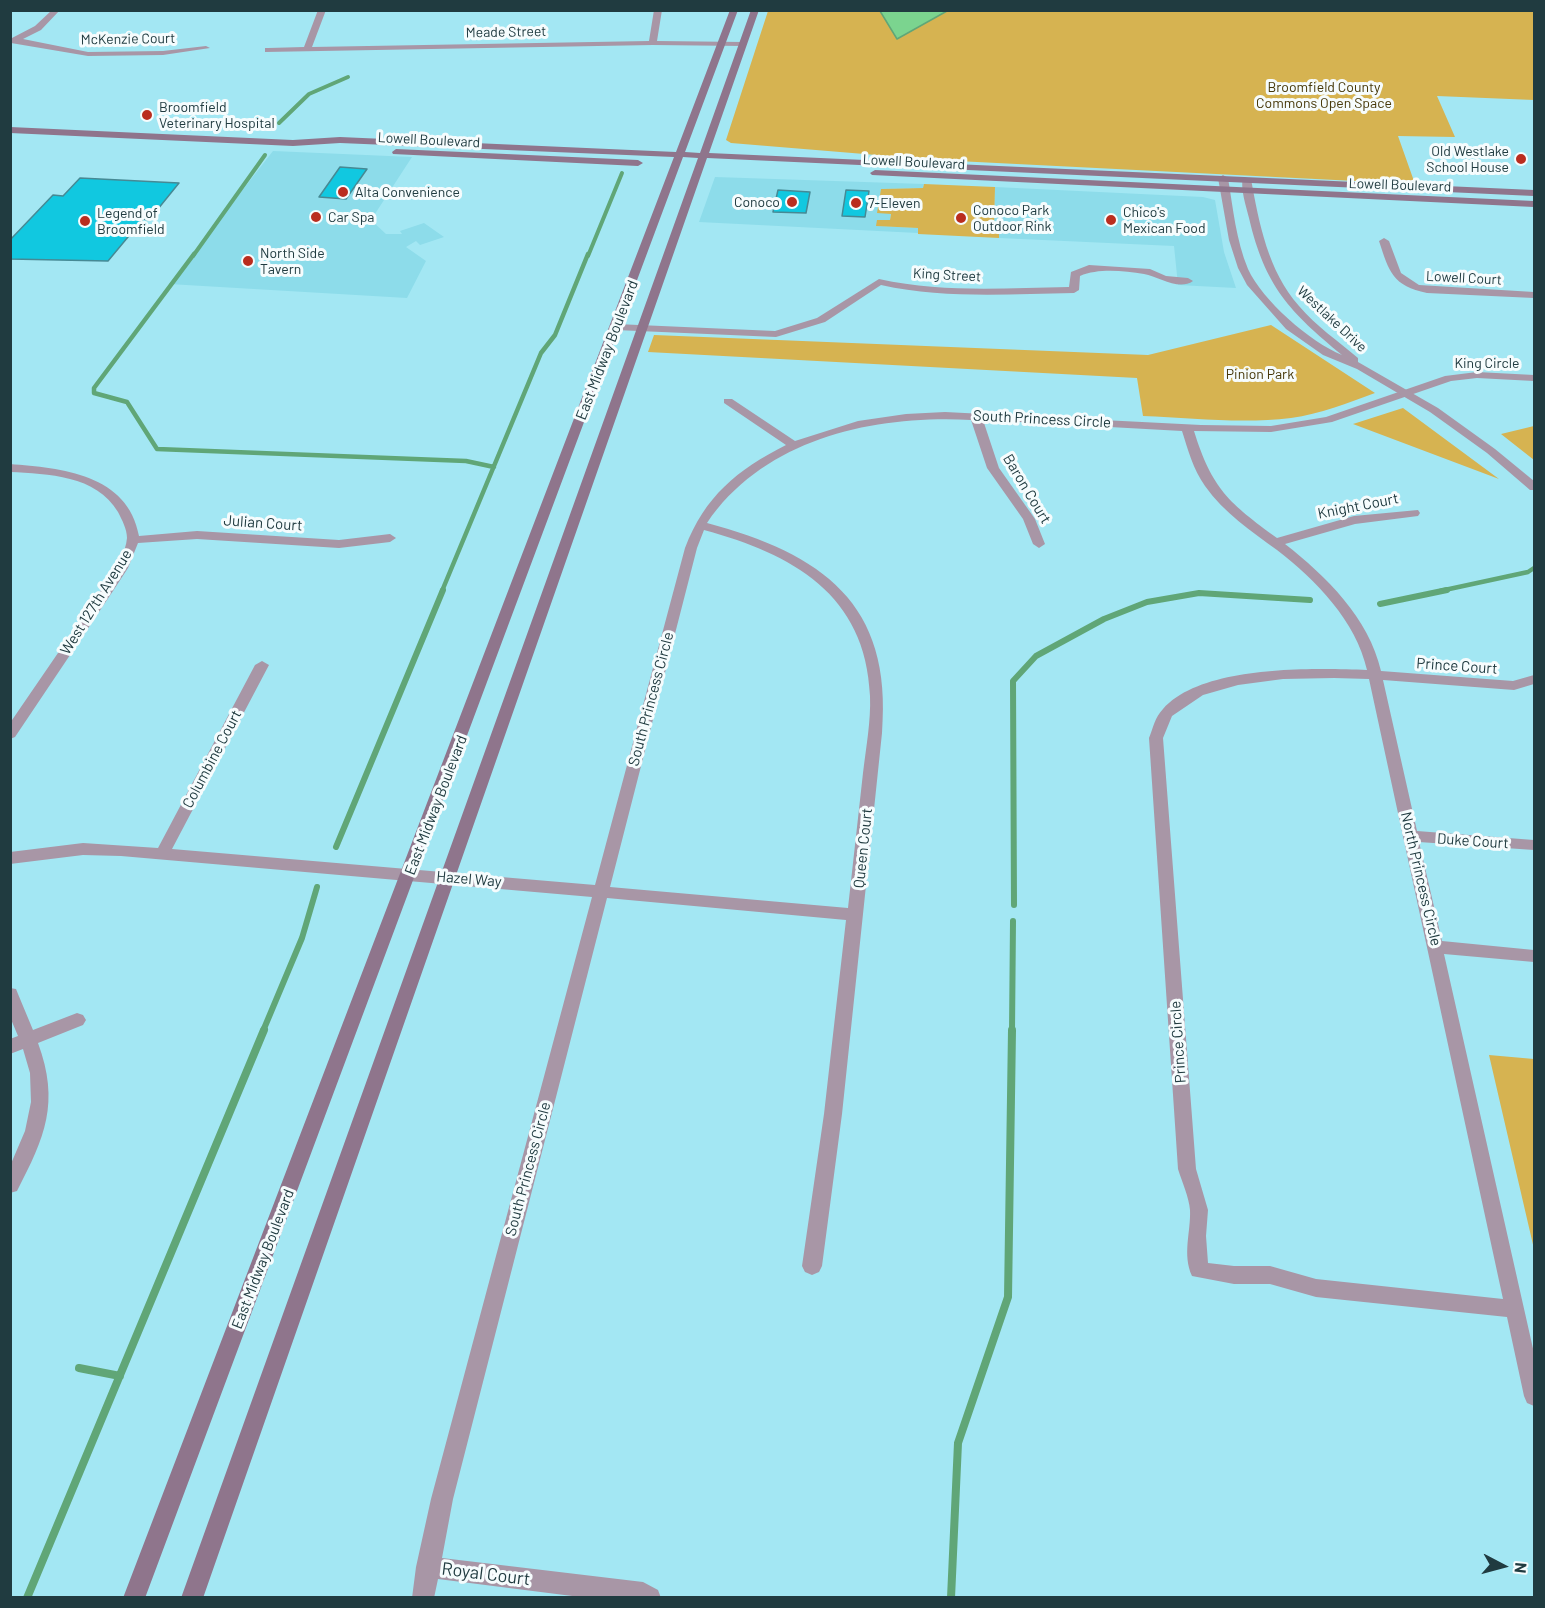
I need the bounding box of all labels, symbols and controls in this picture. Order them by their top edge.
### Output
street label: Meade Street [466,23,546,41]
street label: McKenzie Court [81,30,175,48]
park label: Broomfield County Commons Open Space [1256,79,1392,112]
place label: Broomfield Veterinary Hospital [159,99,275,132]
marker: Broomfield Veterinary Hospital [140,108,154,122]
street label: Lowell Boulevard [377,129,481,151]
place label: Old Westlake School House [1426,143,1509,176]
street label: Lowell Boulevard [862,151,966,173]
marker: Old Westlake School House [1514,152,1528,166]
street label: Lowell Boulevard [1348,175,1452,195]
place label: Alta Convenience [355,184,460,200]
marker: Alta Convenience [336,185,350,199]
place label: Conoco [734,194,780,210]
marker: Conoco [785,195,799,209]
place label: 7-Eleven [868,195,921,211]
marker: 7-Eleven [849,196,863,210]
place label: Conoco Park Outdoor Rink [973,202,1052,234]
place label: Chico's Mexican Food [1123,204,1206,237]
place label: Legend of Broomfield [97,205,165,238]
place label: Car Spa [328,209,375,225]
marker: Car Spa [309,210,323,224]
marker: Conoco Park Outdoor Rink [954,211,968,225]
marker: Chico's Mexican Food [1104,213,1118,227]
marker: Legend of Broomfield [78,214,92,228]
place label: North Side Tavern [260,245,325,278]
marker: North Side Tavern [241,254,255,268]
street label: King Street [913,265,981,285]
street label: Lowell Court [1426,268,1502,288]
street label: East Midway Boulevard [572,278,642,422]
street label: Westlake Drive [1294,282,1370,356]
street label: King Circle [1454,355,1520,371]
park label: Pinion Park [1226,366,1294,382]
street label: South Princess Circle [973,406,1111,432]
street label: Baron Court [999,451,1055,527]
street label: Knight Court [1316,489,1400,523]
street label: Julian Court [223,511,303,535]
street label: West 127th Avenue [56,546,136,658]
street label: South Princess Circle [624,630,678,768]
street label: Prince Court [1416,654,1498,678]
street label: Columbine Court [179,707,245,811]
street label: East Midway Boulevard [401,733,471,877]
street label: Queen Court [850,807,876,889]
street label: North Princess Circle [1397,810,1445,948]
street label: Duke Court [1437,830,1509,852]
street label: Hazel Way [436,867,502,891]
street label: Prince Circle [1166,1000,1190,1084]
street label: South Princess Circle [501,1100,555,1238]
street label: East Midway Boulevard [228,1187,298,1331]
north arrow [1473,1536,1533,1596]
street label: Royal Court [440,1558,532,1590]
text: N [1511,1562,1531,1574]

